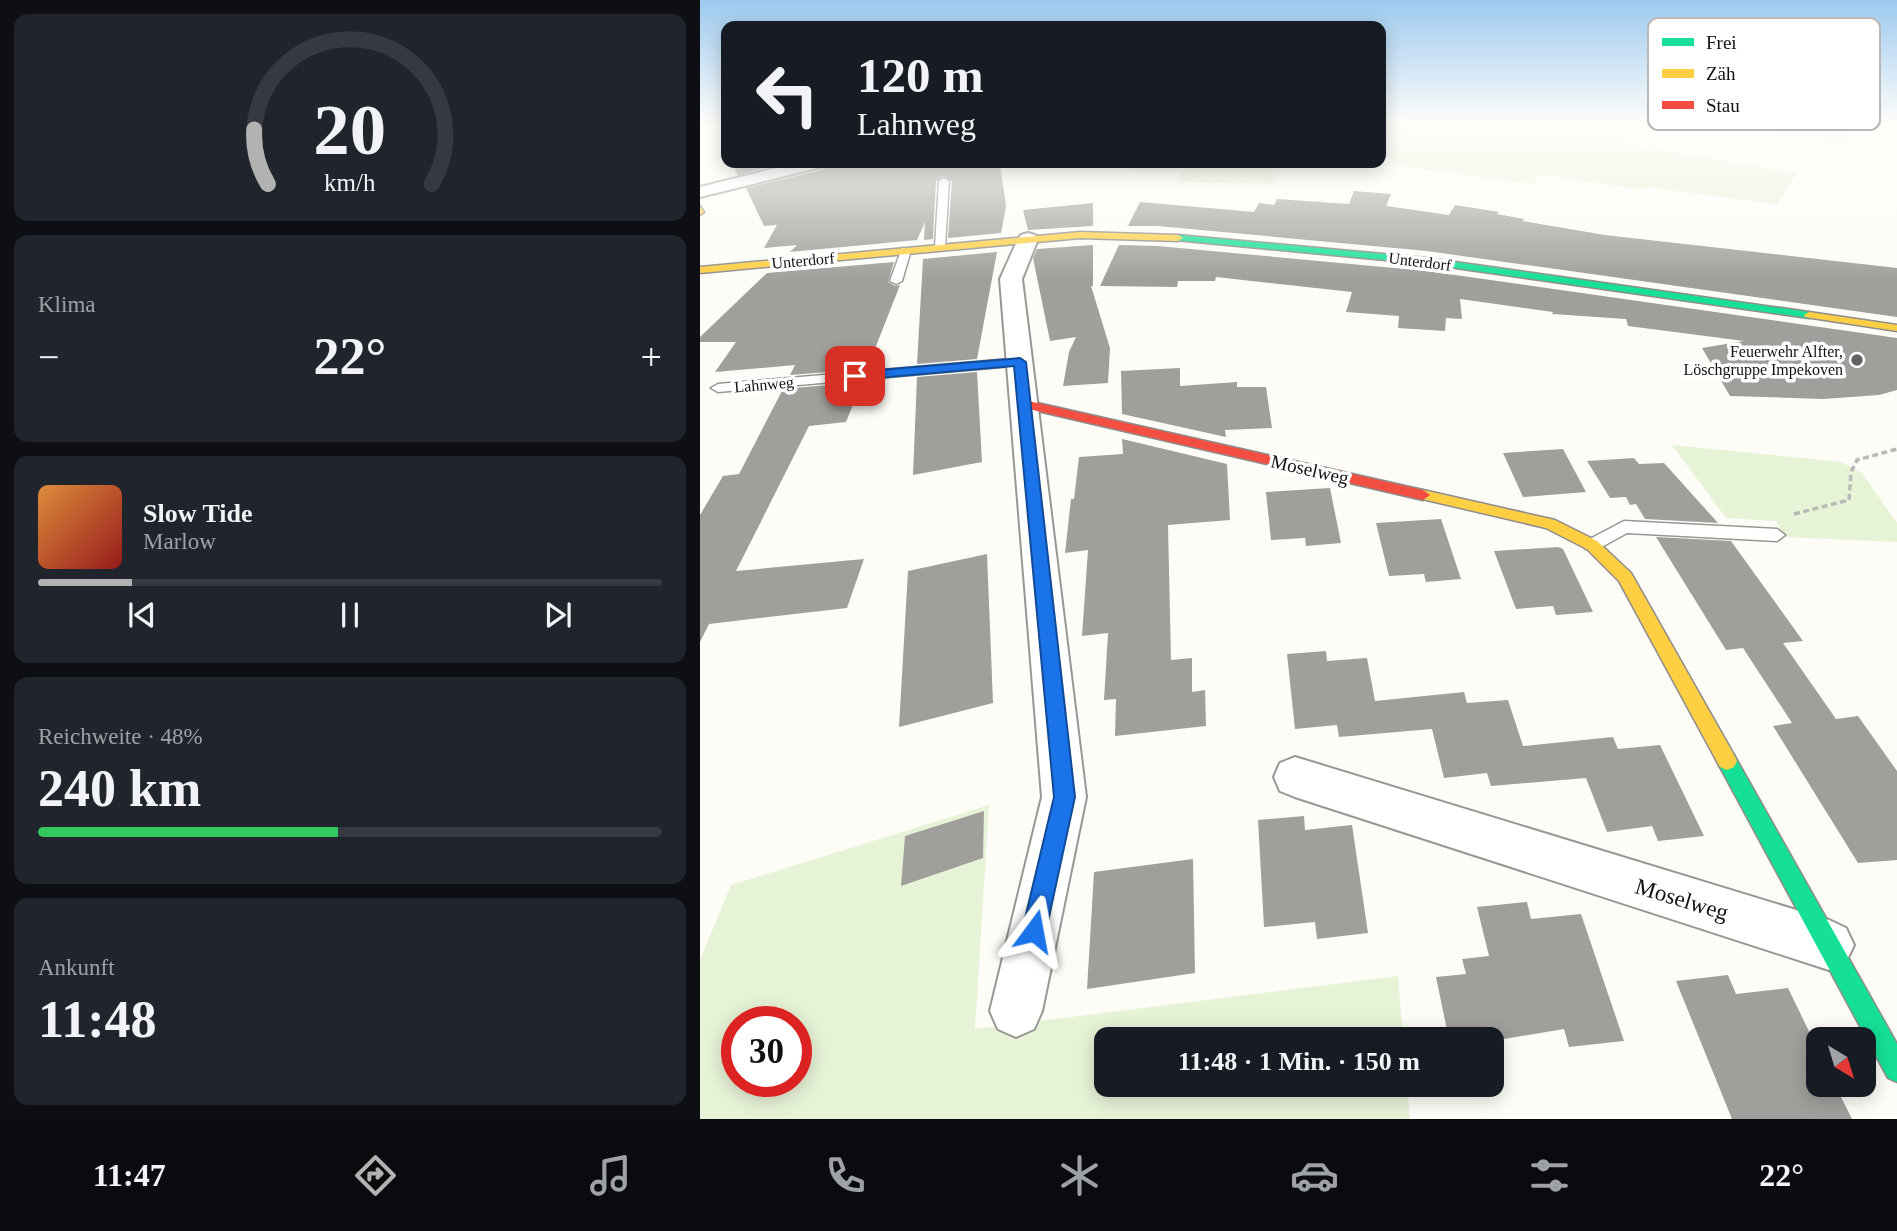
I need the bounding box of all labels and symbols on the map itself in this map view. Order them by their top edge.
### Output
legend [1648,18,1880,130]
text: Frei [1706,32,1737,53]
text: Zäh [1706,63,1736,84]
text: Stau [1706,95,1740,116]
street label: Unterdorf [771,249,836,272]
street label: Unterdorf [1388,249,1453,274]
place label: Feuerwehr Alfter, Löschgruppe Impekoven [1683,343,1843,379]
pin [825,346,885,406]
marker: Feuerwehr Alfter, Löschgruppe Impekoven [1849,352,1865,368]
street label: Lahnweg [734,373,795,397]
street label: Moselweg [1269,450,1351,489]
street label: Moselweg [1632,874,1732,926]
position arrow [997,894,1071,968]
speed limit sign: 30 [721,1006,812,1097]
north arrow [1806,1027,1876,1097]

